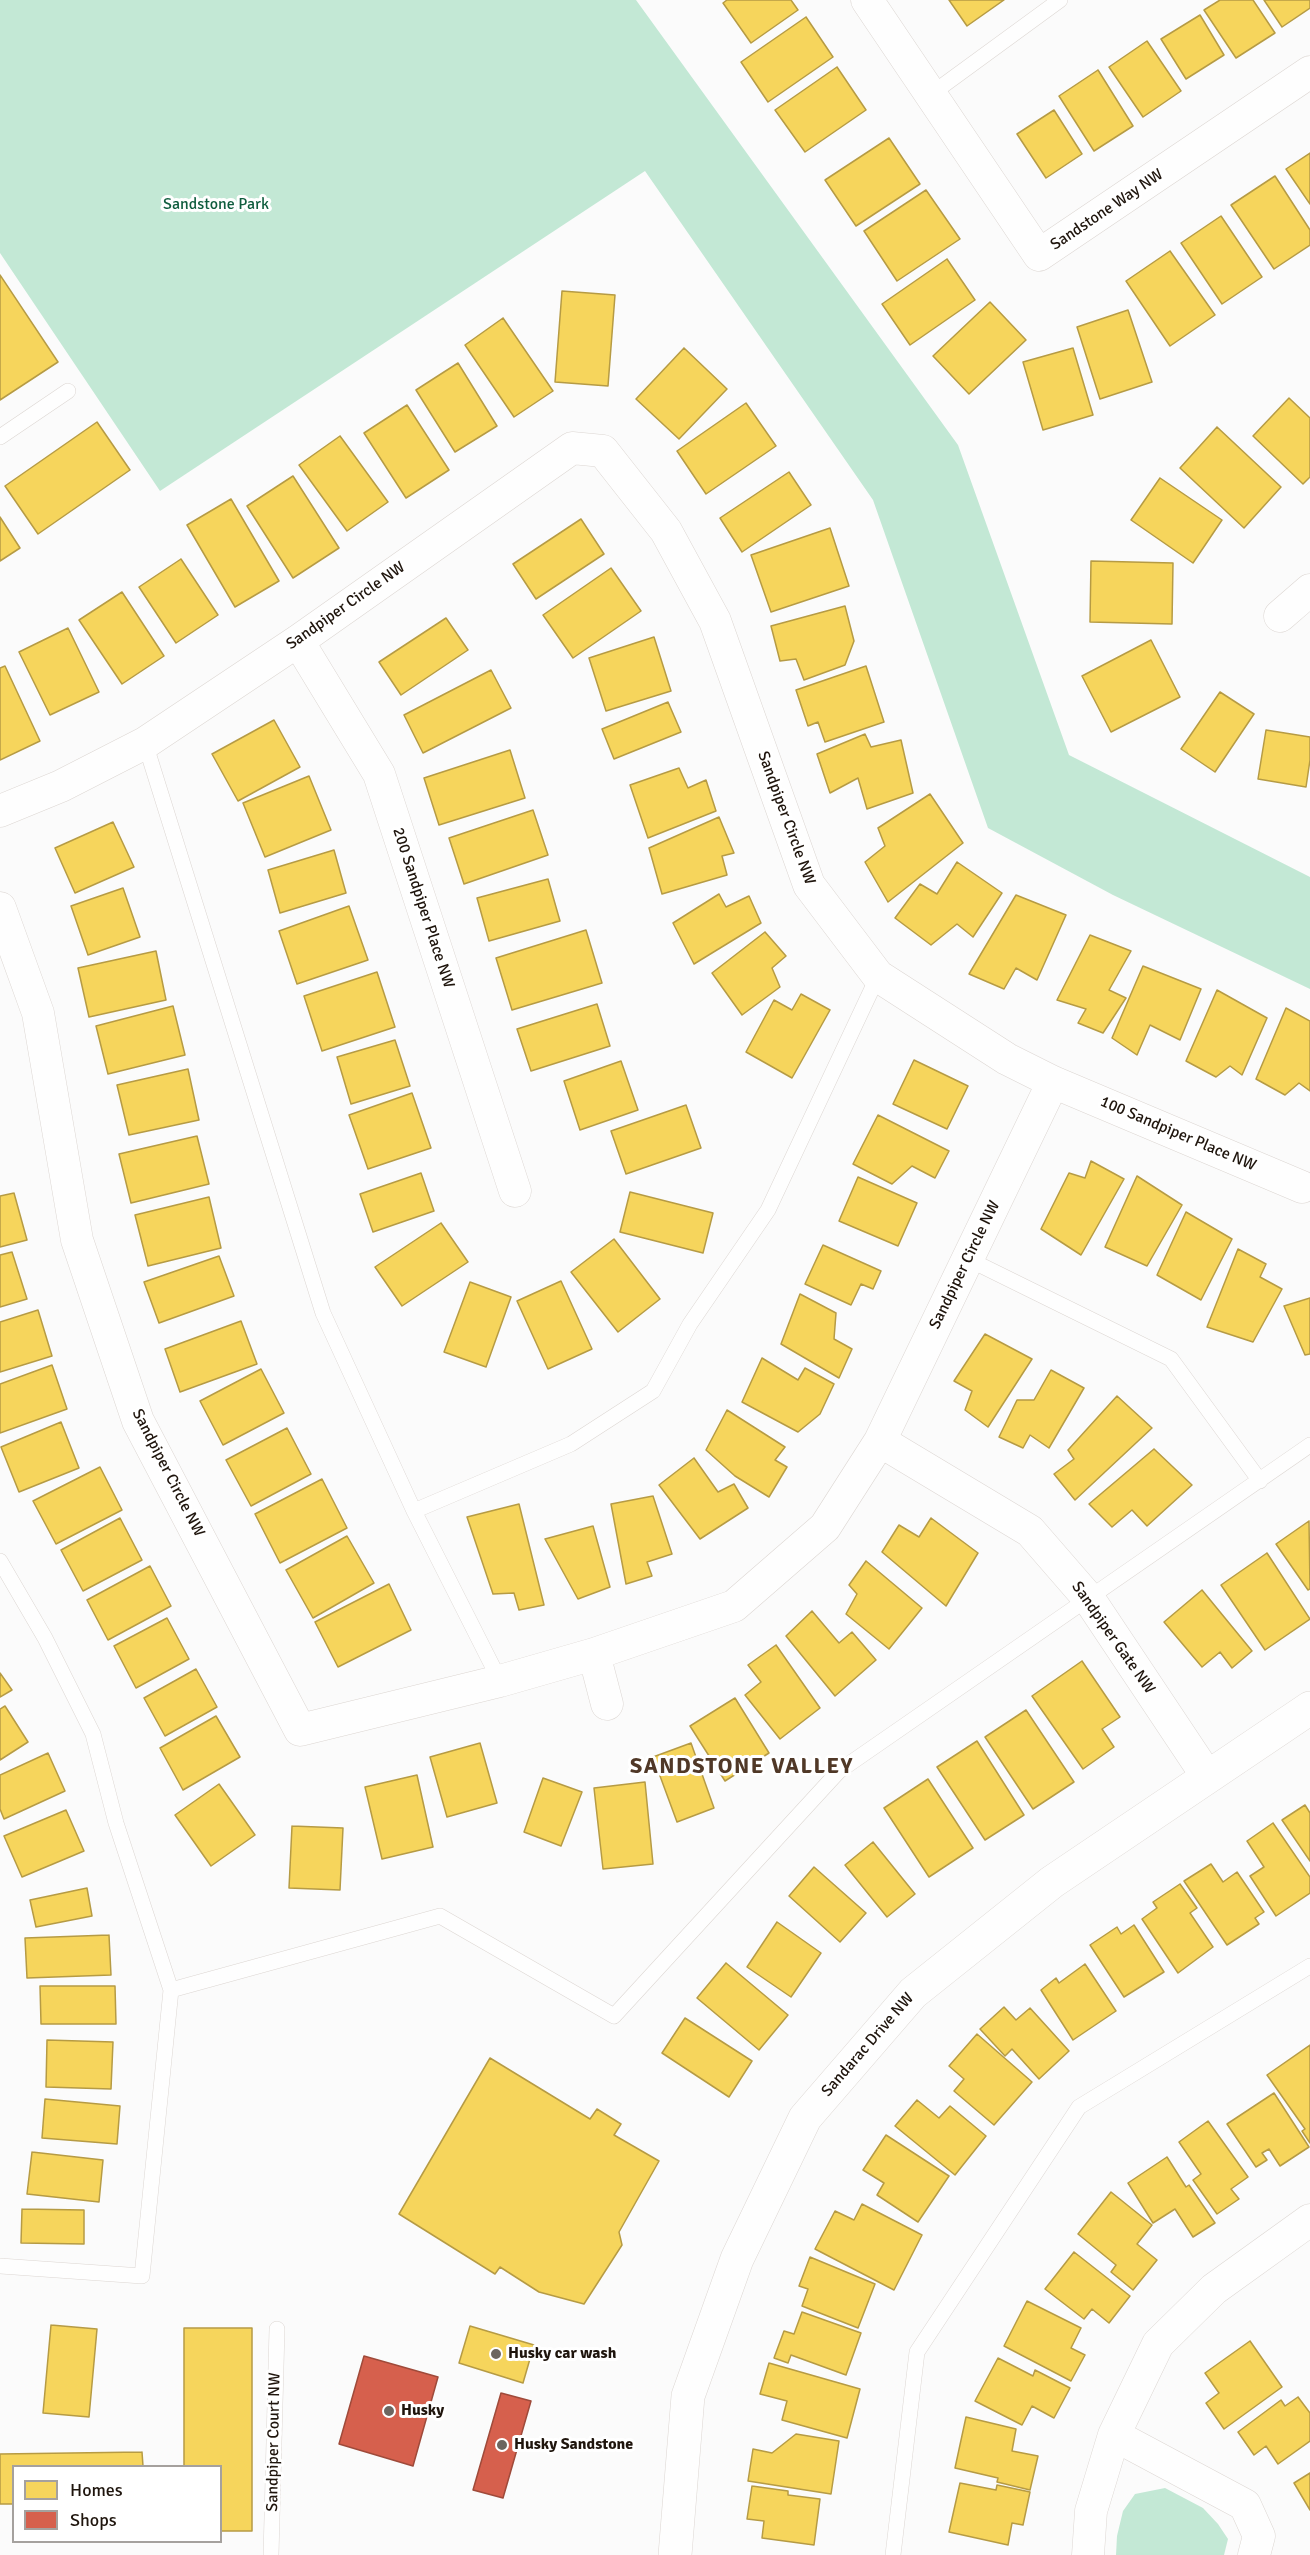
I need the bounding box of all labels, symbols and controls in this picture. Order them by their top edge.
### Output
street label: Sandstone Way NW [1047,165,1167,255]
park label: Sandstone Park [163,195,269,215]
street label: Sandpiper Circle NW [283,558,409,654]
street label: Sandpiper Circle NW [753,749,819,887]
street label: 200 Sandpiper Place NW [388,825,458,991]
street label: 100 Sandpiper Place NW [1097,1092,1259,1176]
street label: Sandpiper Circle NW [926,1198,1004,1332]
street label: Sandpiper Circle NW [128,1406,208,1540]
street label: Sandpiper Gate NW [1067,1578,1159,1698]
district label: SANDSTONE VALLEY [630,1754,854,1780]
street label: Sandarac Drive NW [818,1989,918,2101]
place label: Husky car wash [508,2344,616,2364]
marker: Husky car wash [489,2347,503,2361]
street label: Sandpiper Court NW [263,2372,285,2512]
place label: Husky [401,2401,444,2421]
marker: Husky [382,2404,396,2418]
place label: Husky Sandstone [514,2435,633,2455]
marker: Husky Sandstone [495,2438,509,2452]
legend [12,2465,222,2543]
text: Homes [70,2479,123,2501]
text: Shops [70,2509,117,2531]

